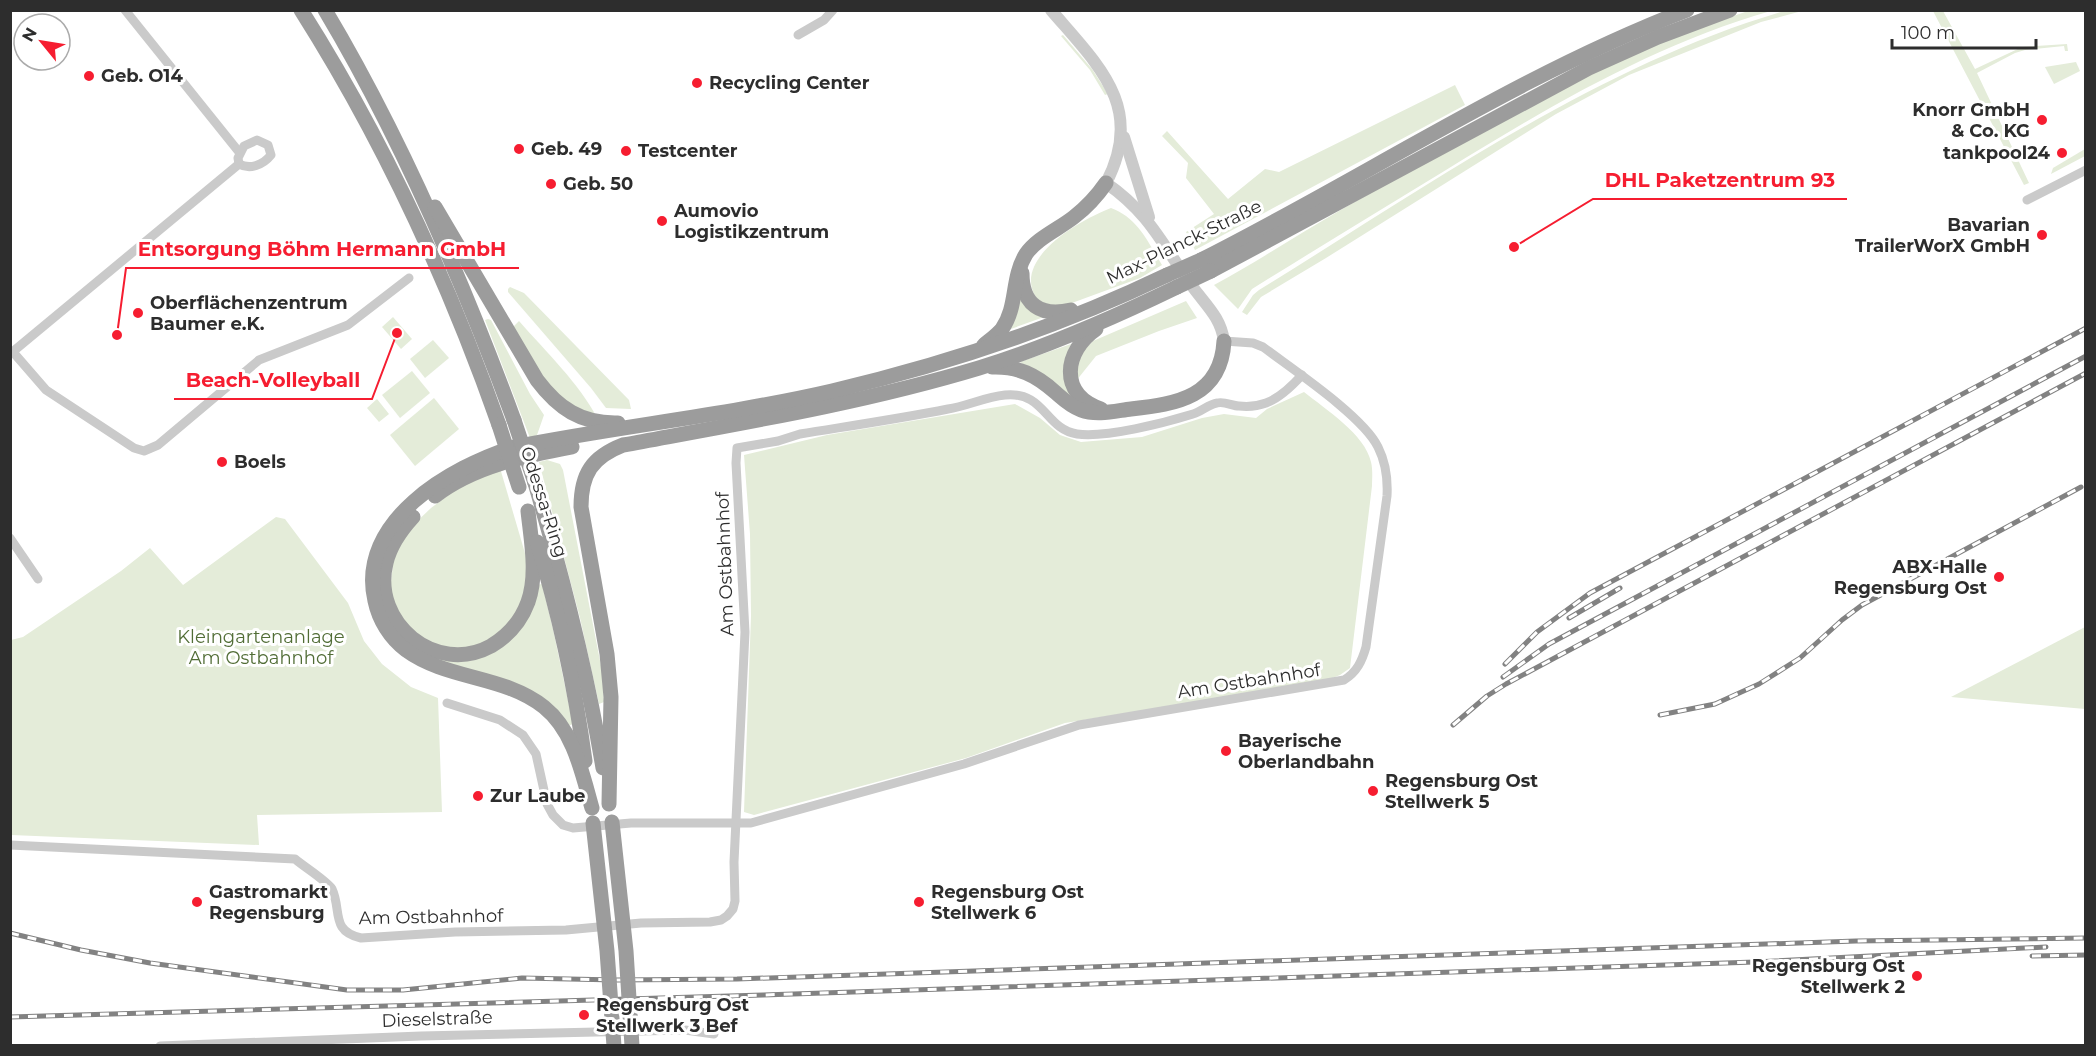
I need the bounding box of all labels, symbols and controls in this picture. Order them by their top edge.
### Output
north arrow [12,12,72,72]
scale bar [1892,12,2036,50]
text: 100 m [1901,22,1955,44]
text: N [18,24,41,45]
place label: Geb. O14 [101,65,183,87]
marker: Geb. O14 [82,69,96,83]
place label: Recycling Center [709,72,870,94]
marker: Recycling Center [690,76,704,90]
place label: Knorr GmbH & Co. KG [1912,99,2030,142]
marker: Knorr GmbH & Co. KG [2035,113,2049,127]
place label: Geb. 49 [531,138,602,160]
place label: Testcenter [638,140,738,162]
marker: Geb. 49 [512,142,526,156]
place label: tankpool24 [1943,142,2051,164]
marker: Testcenter [619,144,633,158]
marker: tankpool24 [2055,146,2069,160]
callout: DHL Paketzentrum 93 [1593,161,1847,199]
text: DHL Paketzentrum 93 [1605,168,1835,192]
place label: Geb. 50 [563,173,633,195]
marker: Geb. 50 [544,177,558,191]
street label: Max-Planck-Straße [1103,195,1265,289]
place label: Aumovio Logistikzentrum [673,200,829,243]
marker: Aumovio Logistikzentrum [655,214,669,228]
place label: Bavarian TrailerWorX GmbH [1855,214,2030,257]
marker: Bavarian TrailerWorX GmbH [2035,228,2049,242]
callout: Entsorgung Böhm Hermann GmbH [126,230,519,268]
text: Entsorgung Böhm Hermann GmbH [138,237,506,261]
place label: Oberflächenzentrum Baumer e.K. [150,292,348,335]
marker: Oberflächenzentrum Baumer e.K. [131,306,145,320]
callout: Beach-Volleyball [174,361,372,399]
text: Beach-Volleyball [186,368,360,392]
street label: Odessa-Ring [516,444,572,560]
place label: Boels [234,451,286,473]
marker: Boels [215,455,229,469]
street label: Am Ostbahnhof [711,490,739,637]
place label: ABX-Halle Regensburg Ost [1834,556,1987,599]
marker: ABX-Halle Regensburg Ost [1992,570,2006,584]
park label: Kleingartenanlage Am Ostbahnhof [177,626,345,669]
street label: Am Ostbahnhof [1176,659,1323,703]
place label: Bayerische Oberlandbahn [1238,730,1374,773]
marker: Bayerische Oberlandbahn [1219,744,1233,758]
place label: Regensburg Ost Stellwerk 5 [1385,770,1538,813]
marker: Regensburg Ost Stellwerk 5 [1366,784,1380,798]
place label: Zur Laube [490,785,585,807]
marker: Zur Laube [471,789,485,803]
place label: Gastromarkt Regensburg [209,881,328,924]
place label: Regensburg Ost Stellwerk 6 [931,881,1084,924]
marker: Gastromarkt Regensburg [190,895,204,909]
marker: Regensburg Ost Stellwerk 6 [912,895,926,909]
street label: Am Ostbahnhof [359,905,504,929]
place label: Regensburg Ost Stellwerk 2 [1752,955,1905,998]
marker: Regensburg Ost Stellwerk 2 [1910,969,1924,983]
place label: Regensburg Ost Stellwerk 3 Bef [596,994,749,1037]
street label: Dieselstraße [381,1006,493,1032]
marker: Regensburg Ost Stellwerk 3 Bef [577,1008,591,1022]

